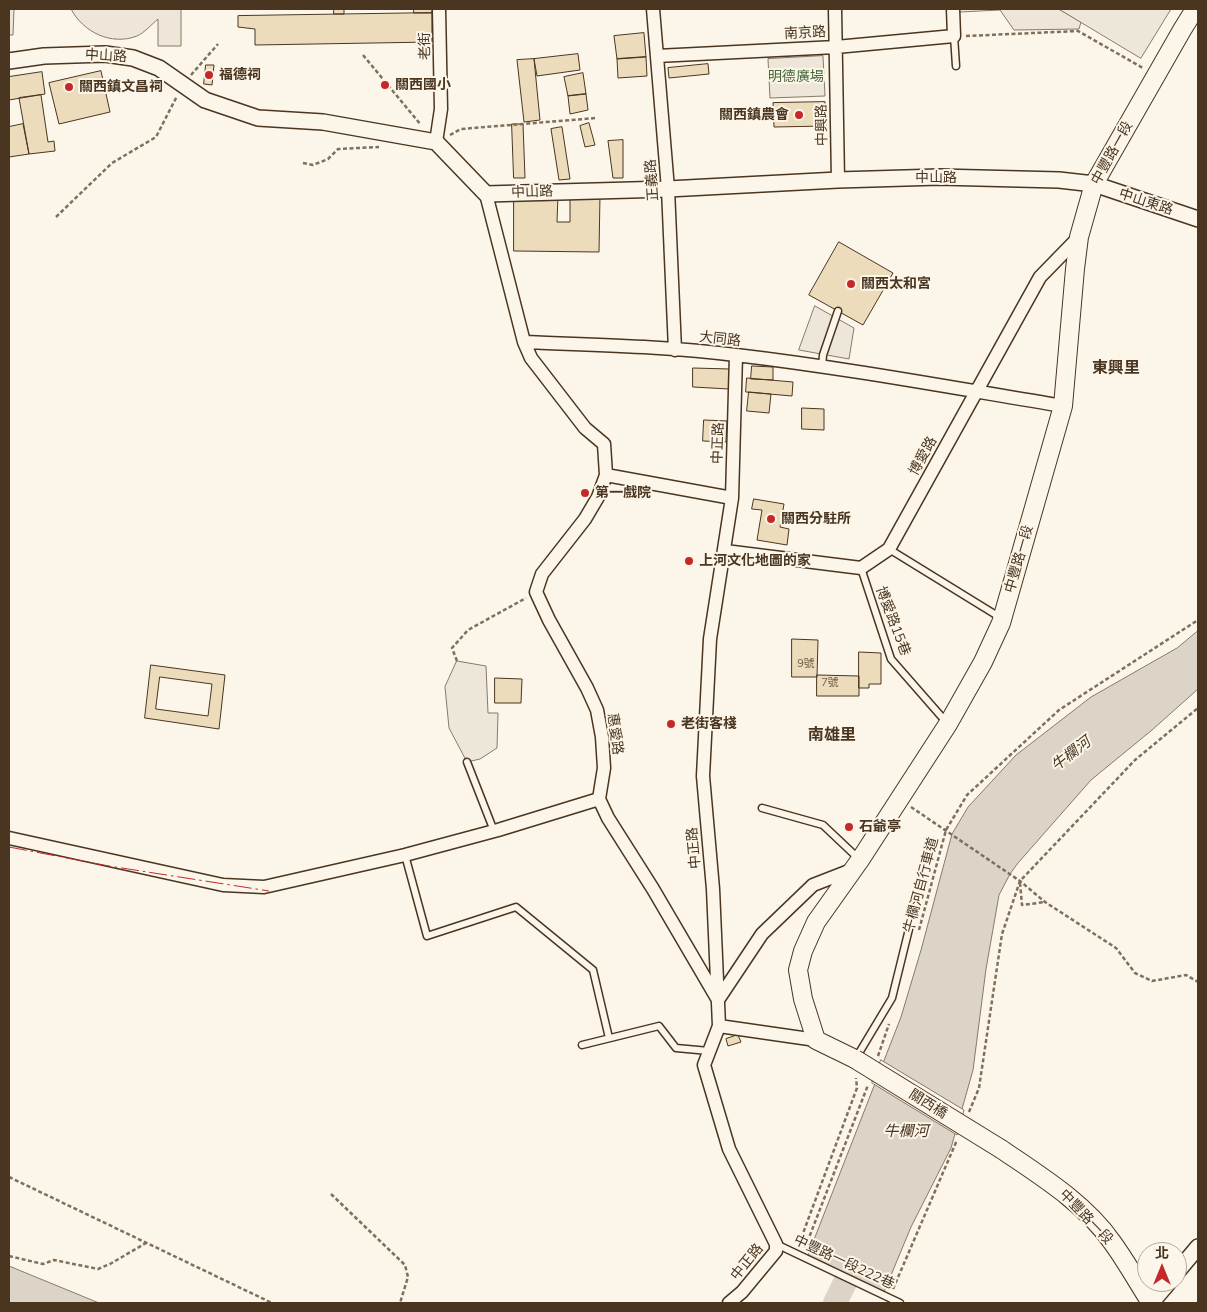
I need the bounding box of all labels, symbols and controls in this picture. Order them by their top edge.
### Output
street label: 南京路 [784,24,826,42]
street label: 老街 [416,32,434,60]
street label: 中山路 [85,47,127,65]
place label: 福德祠 [219,67,261,83]
marker: 福德祠 [203,69,215,81]
park label: 明德廣場 [768,69,824,85]
place label: 關西國小 [395,77,451,93]
place label: 關西鎮文昌祠 [79,79,163,95]
marker: 關西國小 [379,79,391,91]
marker: 關西鎮文昌祠 [63,81,75,93]
street label: 中興路 [813,104,831,146]
place label: 關西鎮農會 [719,107,789,123]
marker: 關西鎮農會 [793,109,805,121]
street label: 中豐路一段 [1088,118,1136,188]
street label: 正義路 [642,158,662,202]
street label: 中山路 [915,170,957,186]
street label: 中山路 [511,183,553,201]
street label: 中山東路 [1117,185,1175,219]
place label: 關西太和宮 [861,276,931,292]
marker: 關西太和宮 [845,278,857,290]
street label: 大同路 [698,328,742,350]
district label: 東興里 [1092,358,1140,378]
street label: 中正路 [709,422,727,464]
street label: 博愛路 [905,434,941,478]
place label: 第一戲院 [595,485,651,501]
marker: 第一戲院 [579,487,591,499]
place label: 關西分駐所 [781,511,851,527]
marker: 關西分駐所 [765,513,777,525]
street label: 中豐路一段 [1001,523,1037,595]
place label: 上河文化地圖的家 [699,553,811,569]
marker: 上河文化地圖的家 [683,555,695,567]
street label: 博愛路15巷 [872,584,914,658]
house number: 9號 [797,657,815,671]
house number: 7號 [821,676,839,690]
street label: 惠愛路 [604,712,626,756]
place label: 老街客棧 [681,716,737,732]
marker: 老街客棧 [665,718,677,730]
district label: 南雄里 [808,725,856,745]
water label: 牛欄河 [1048,733,1094,775]
place label: 石爺亭 [859,819,901,835]
marker: 石爺亭 [843,821,855,833]
street label: 中正路 [684,826,704,870]
street label: 牛欄河自行車道 [900,835,942,935]
street label: 關西橋 [906,1086,950,1122]
water label: 牛欄河 [884,1122,928,1140]
street label: 中豐路一段 [1056,1186,1116,1248]
street label: 中豐路一段222巷 [791,1231,897,1293]
street label: 中正路 [727,1240,767,1284]
north arrow [1137,1242,1187,1292]
text: 北 [1155,1244,1169,1262]

